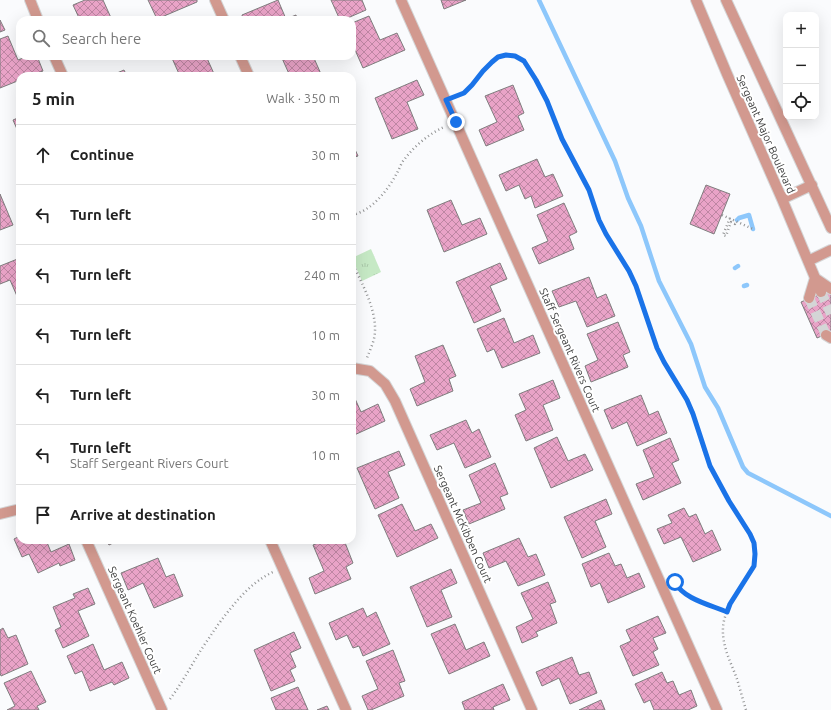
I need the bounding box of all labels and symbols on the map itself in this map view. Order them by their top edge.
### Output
street label: Sergeant Major Boulevard [734,73,798,195]
route end [447,113,465,131]
street label: Staff Sergeant Rivers Court [537,286,603,414]
street label: Sergeant McKibben Court [432,463,495,585]
street label: Sergeant Koehler Court [106,565,164,676]
route start [666,573,684,591]

